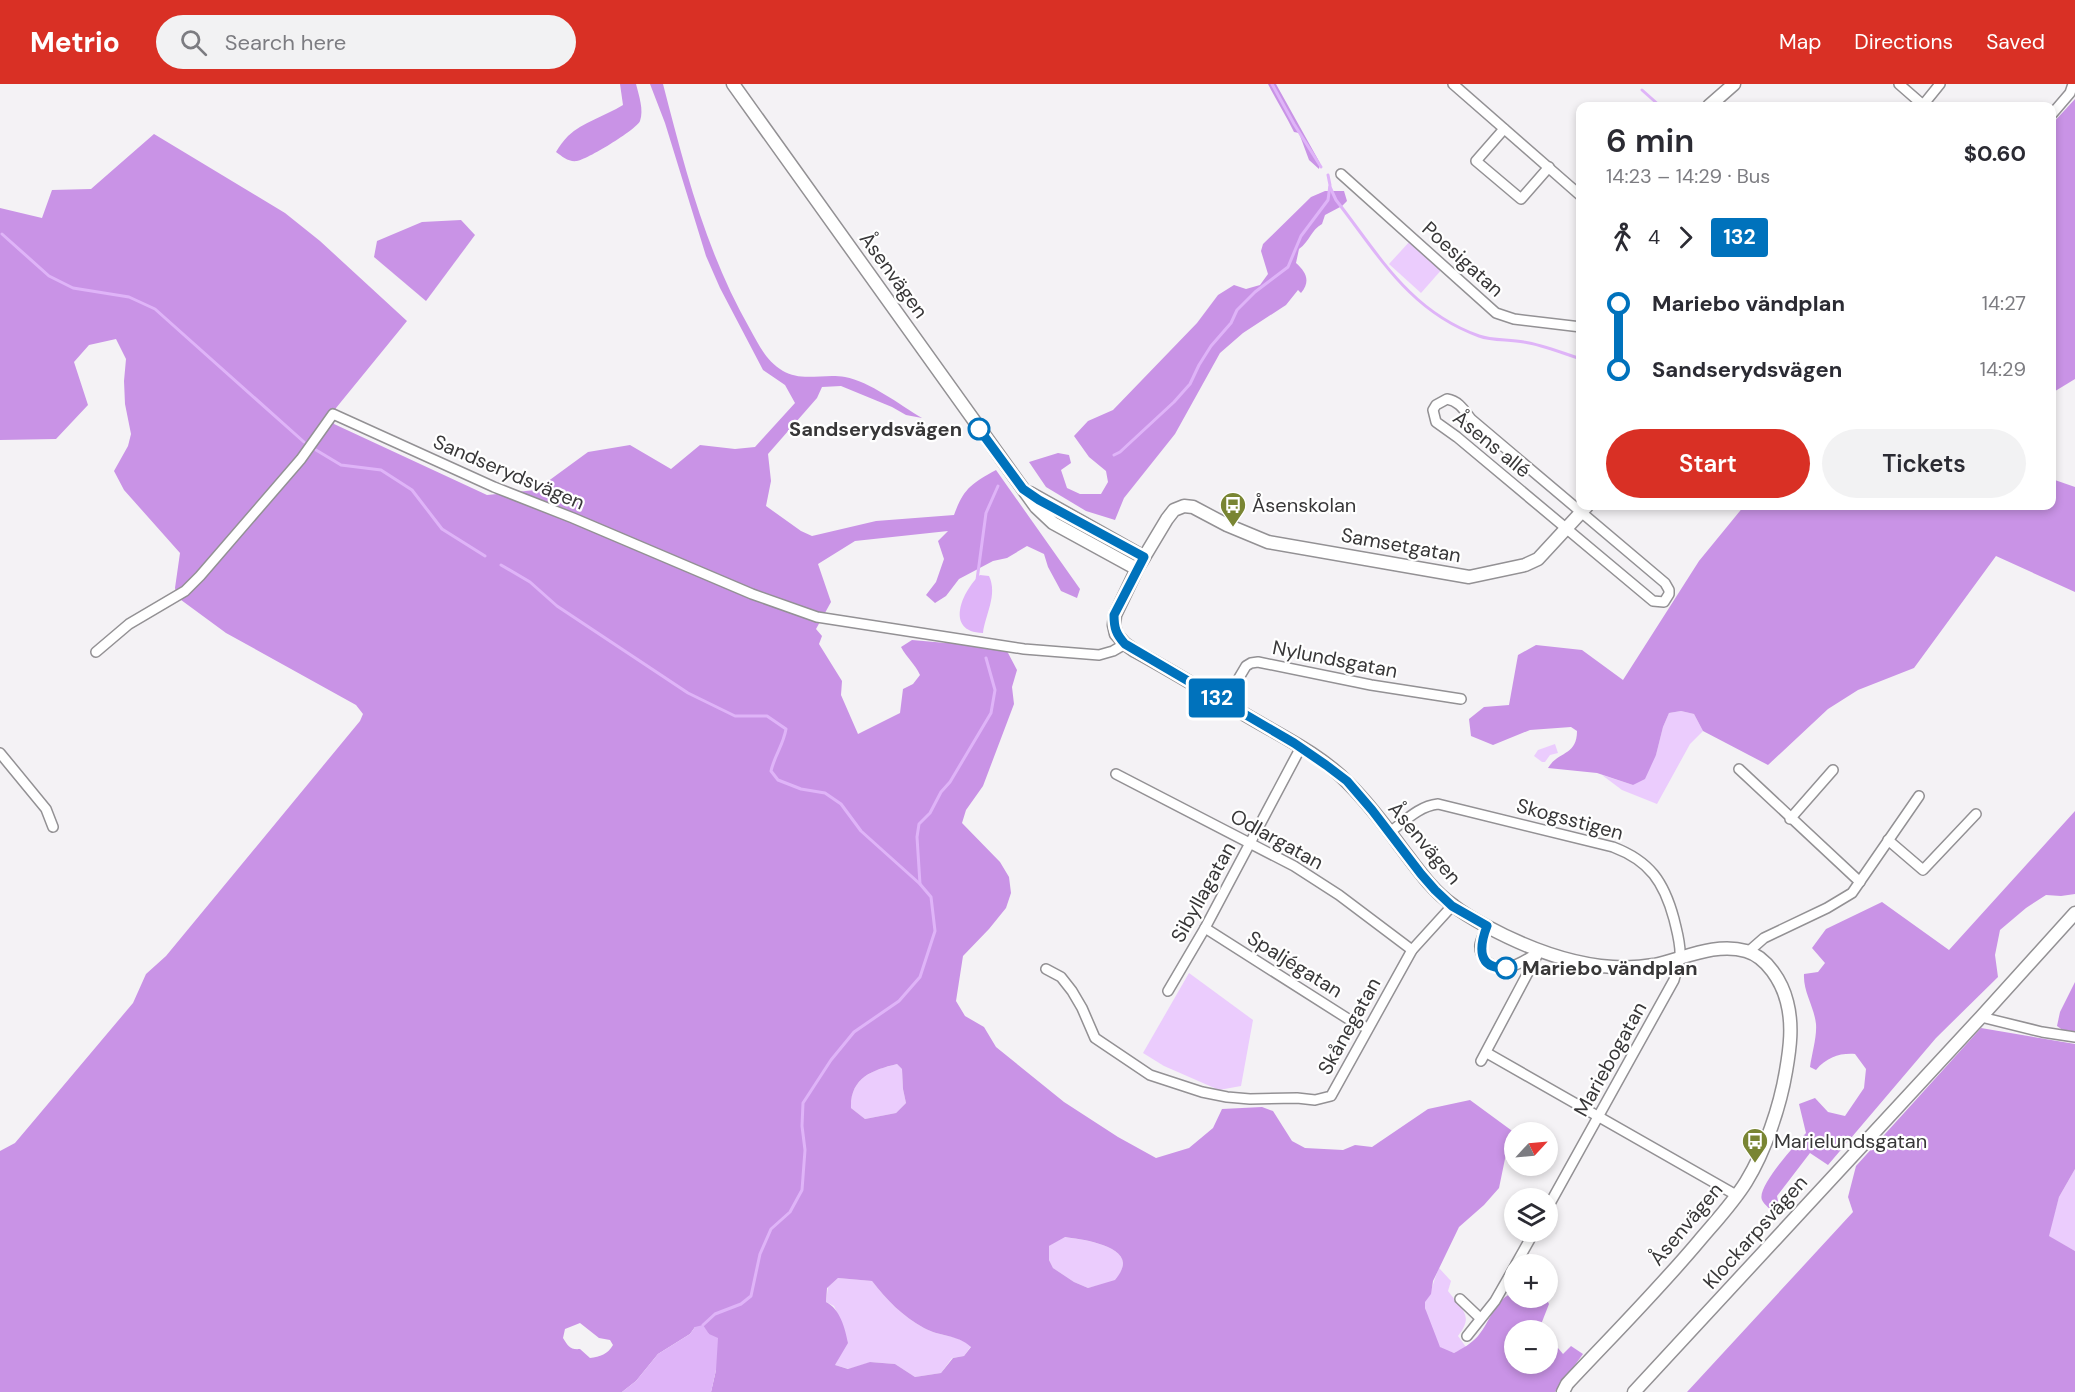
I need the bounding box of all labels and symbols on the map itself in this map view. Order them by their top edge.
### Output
street label: Poesigatan [1417,216,1509,302]
street label: Åsenvägen [854,227,934,323]
street label: Åsens allé [1448,405,1536,483]
place label: Sandserydsvägen [789,416,962,442]
marker: Sandserydsvägen [968,418,990,440]
street label: Sandserydsvägen [429,428,589,516]
bus stop icon: Åsenskolan [1218,490,1248,528]
place label: Åsenskolan [1252,492,1356,518]
street label: Samsetgatan [1339,522,1463,568]
street label: Nylundsgatan [1270,634,1400,684]
line badge: 132 [1182,678,1252,718]
street label: Skogsstigen [1514,792,1626,846]
street label: Åsenvägen [1383,796,1467,890]
street label: Odlargatan [1226,803,1328,875]
street label: Sibyllagatan [1165,837,1241,947]
street label: Spaljégatan [1242,924,1348,1004]
place label: Mariebo vändplan [1522,955,1698,981]
marker: Mariebo vändplan [1495,957,1517,979]
street label: Skånegatan [1312,973,1386,1079]
street label: Mariebogatan [1568,997,1652,1121]
north arrow [1504,1122,1558,1176]
bus stop icon: Marielundsgatan [1740,1126,1770,1164]
place label: Marielundsgatan [1774,1128,1927,1154]
street label: Klockarpsvägen [1697,1170,1813,1294]
street label: Åsenvägen [1644,1177,1728,1271]

